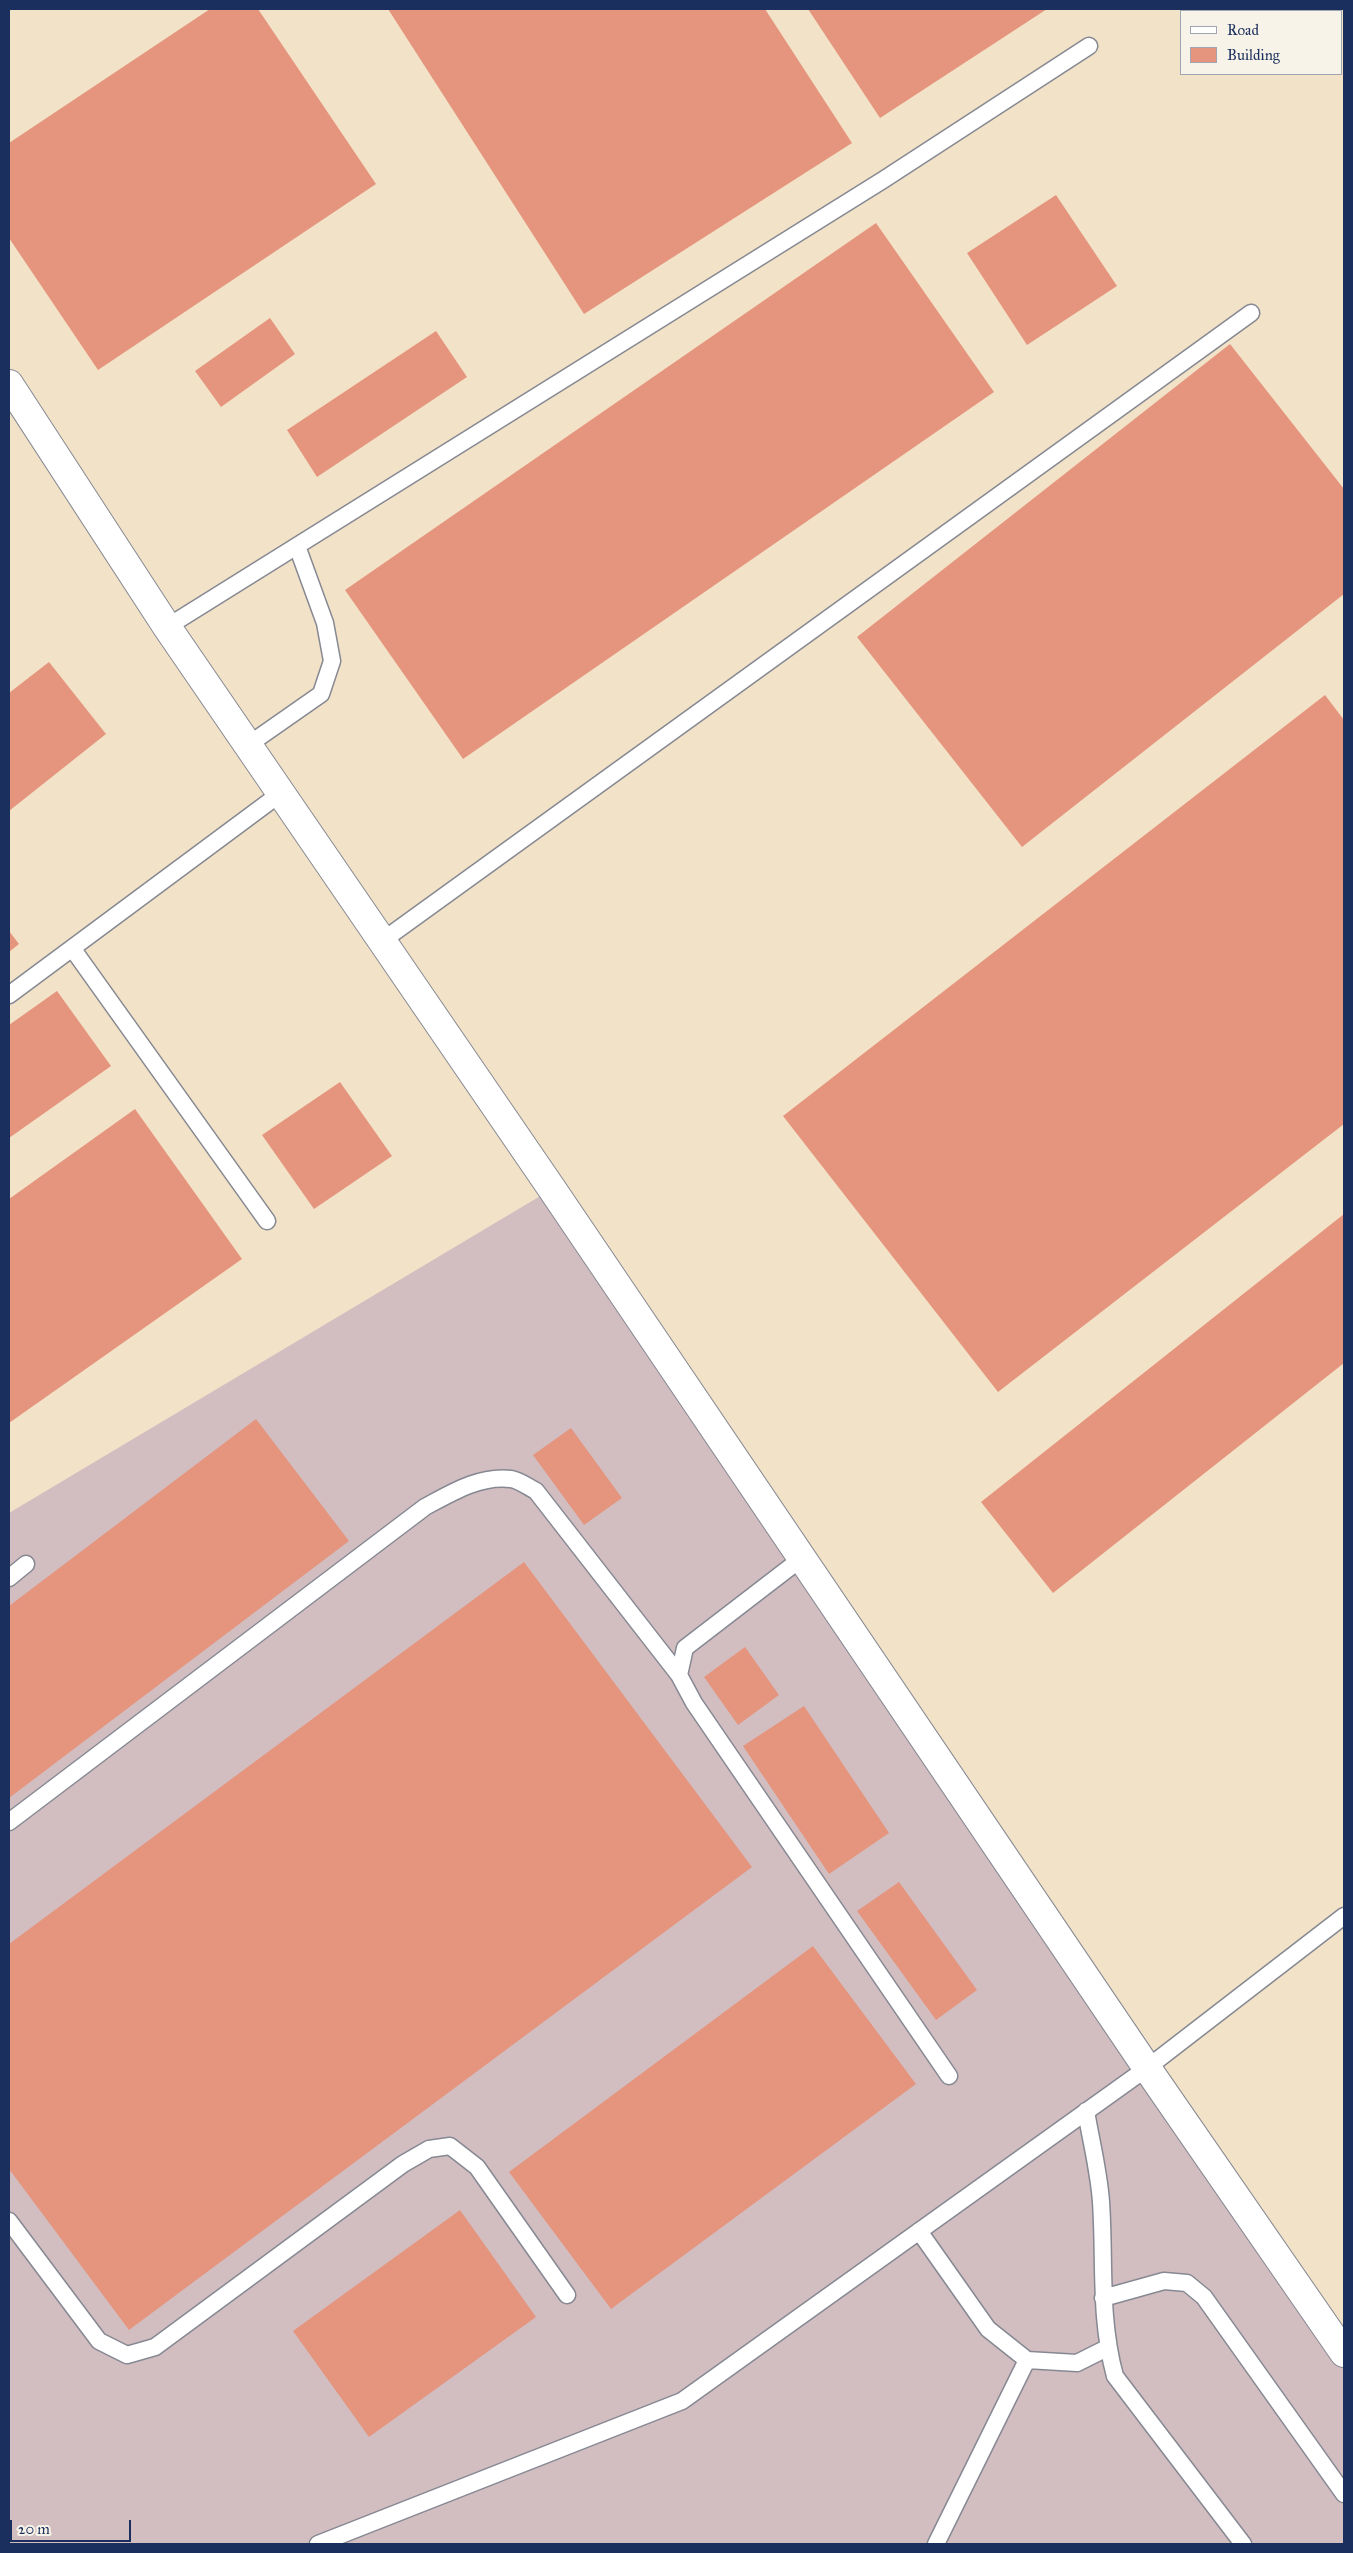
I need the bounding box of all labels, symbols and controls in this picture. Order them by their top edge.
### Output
legend [1180,10,1343,75]
text: Road [1227,21,1259,39]
text: Building [1227,46,1280,64]
scale bar [12,2510,134,2542]
text: 20 m [18,2520,50,2538]

